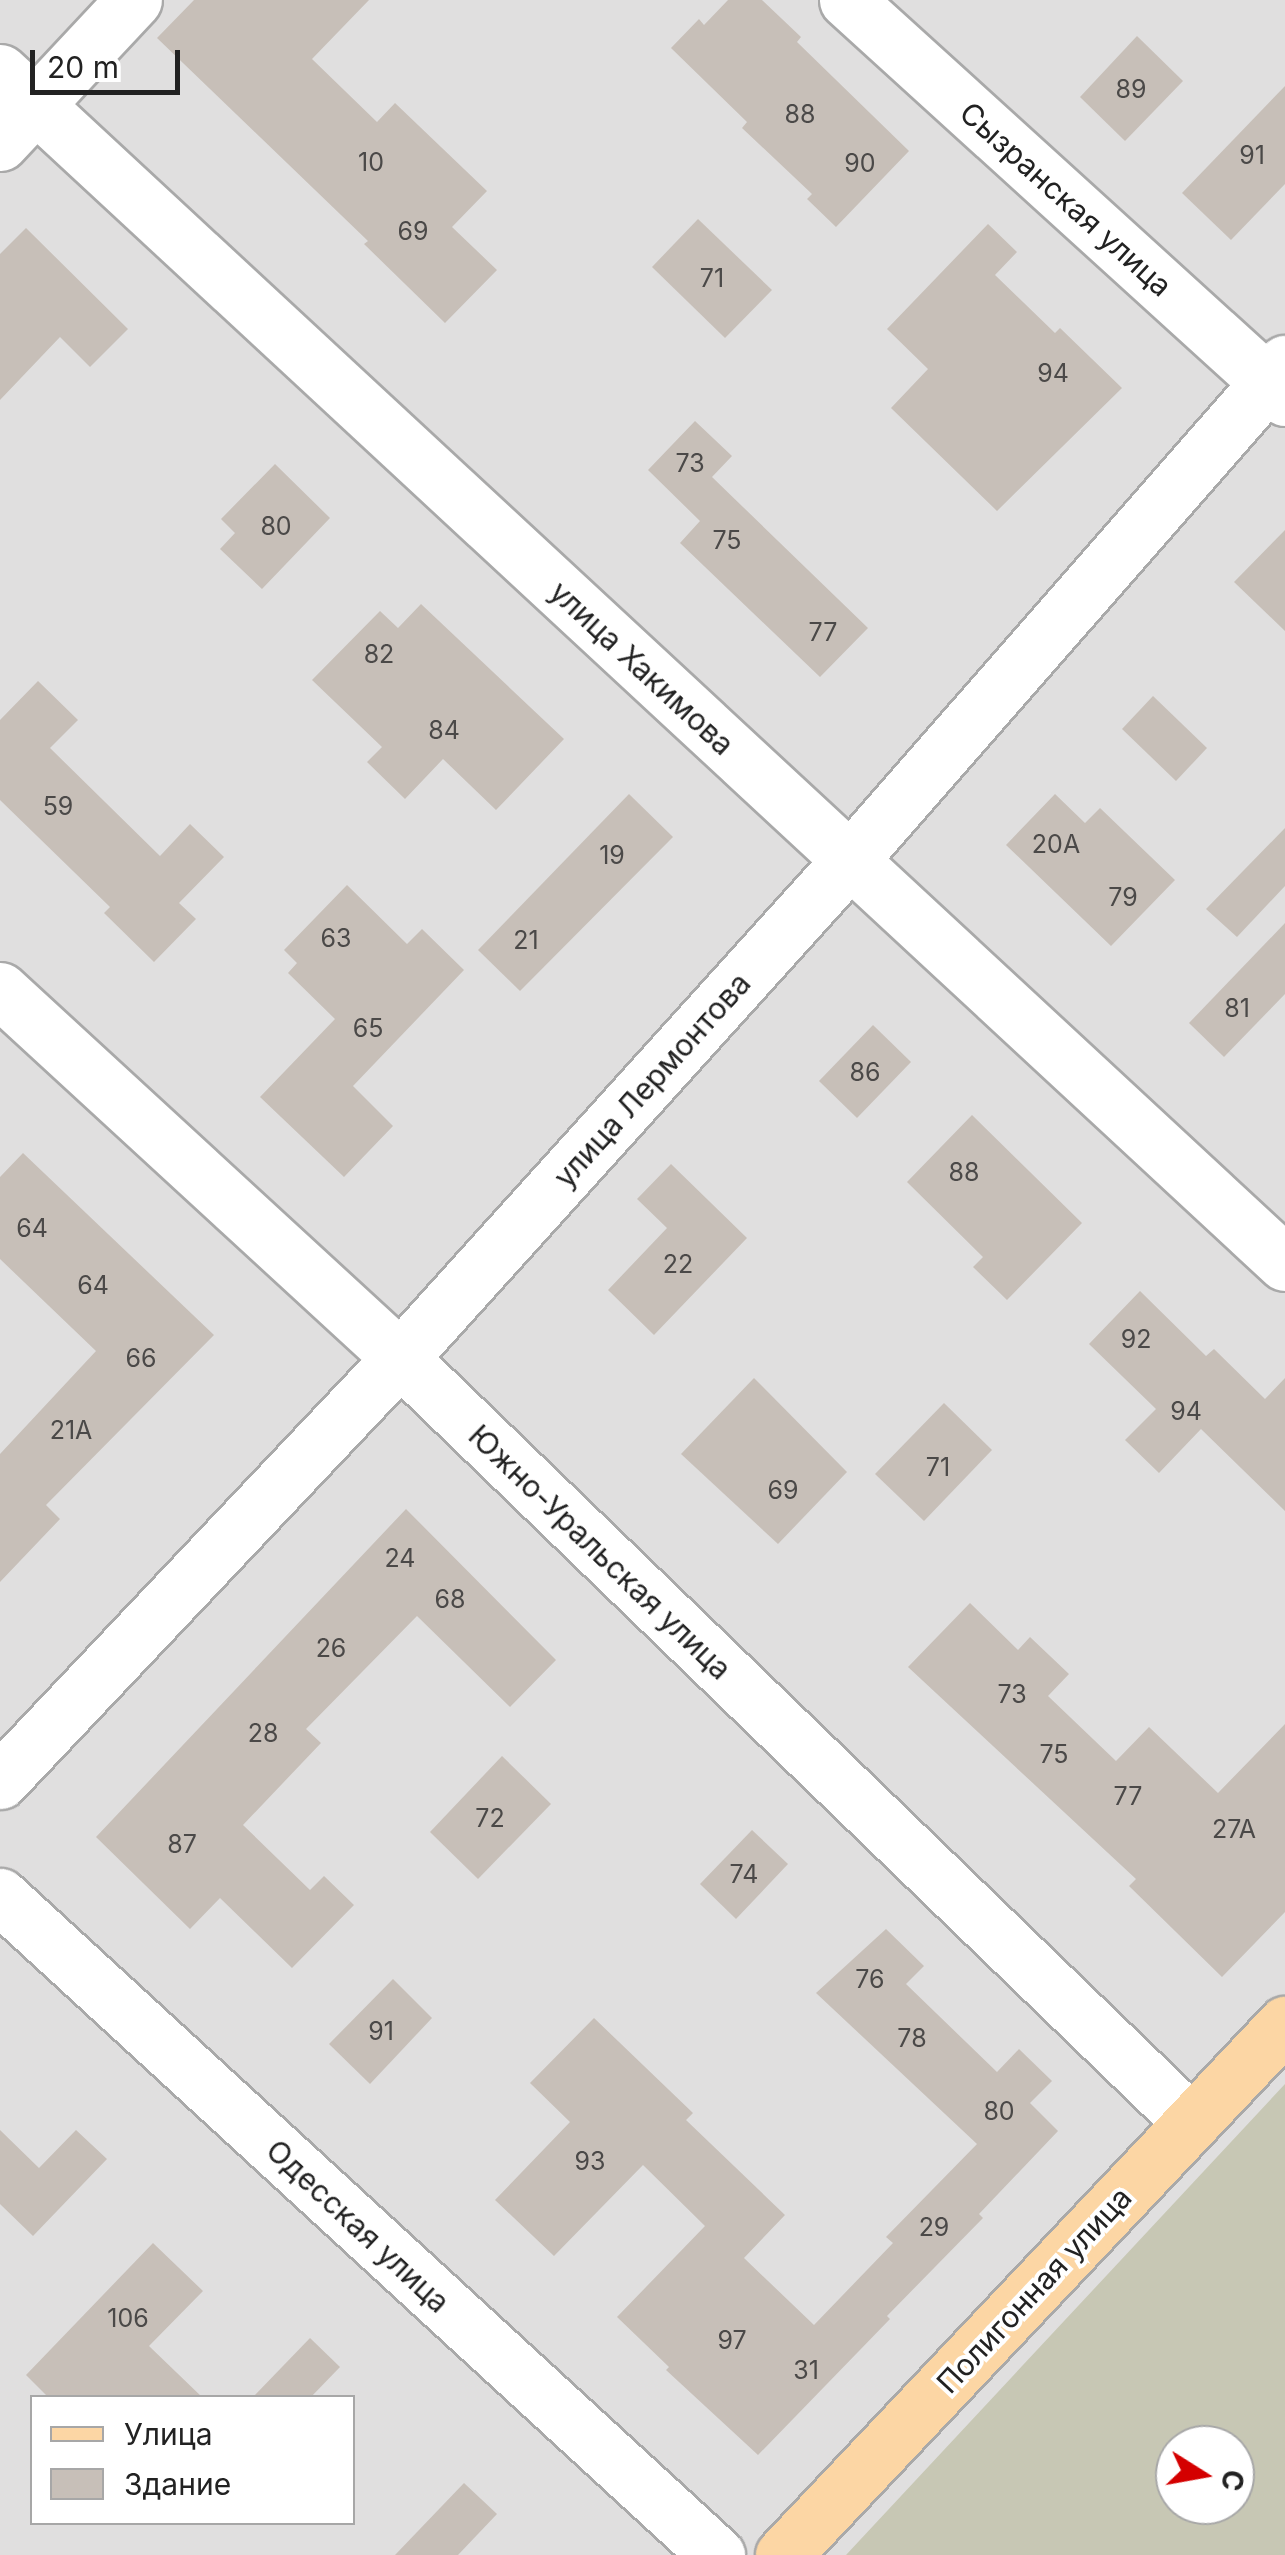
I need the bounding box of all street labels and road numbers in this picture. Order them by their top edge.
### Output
street label: Сызранская улица [953,94,1179,304]
street label: улица Хакимова [543,574,741,762]
street label: улица Лермонтова [546,965,758,1195]
street label: Южно-Уральская улица [461,1417,739,1687]
street label: Одесская улица [259,2132,457,2320]
street label: Полигонная улица [929,2180,1139,2400]

